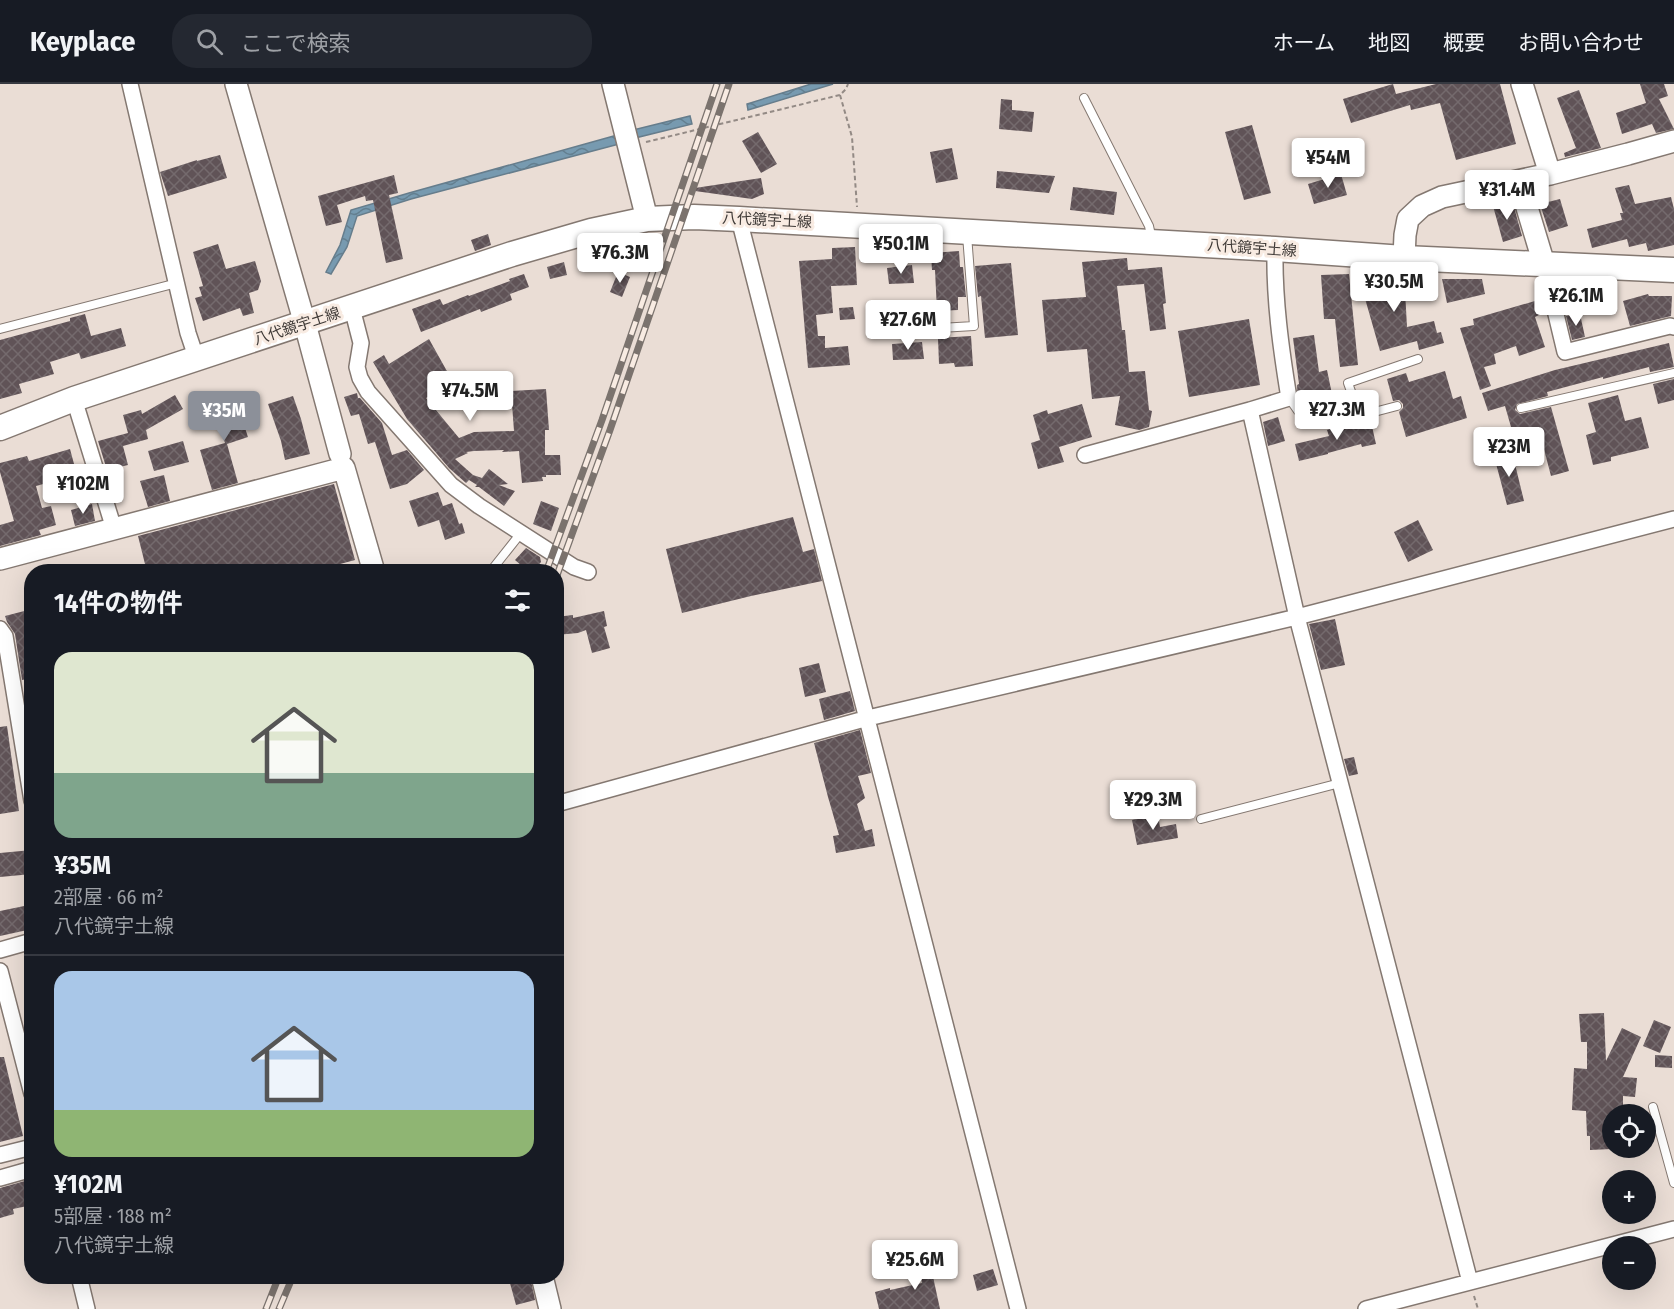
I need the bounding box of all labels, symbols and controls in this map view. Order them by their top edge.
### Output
search box [172,14,592,68]
text: Keyplace [30,25,136,58]
icon: search [193,25,226,58]
text: ここで検索 [241,30,351,57]
text: ホーム [1273,30,1335,56]
text: 地図 [1368,30,1410,56]
text: 概要 [1443,30,1485,56]
text: お問い合わせ [1518,30,1644,56]
pin: ¥54M [1292,138,1364,189]
text: ¥54M [1306,145,1350,169]
pin: ¥31.4M [1458,170,1556,221]
text: ¥31.4M [1479,177,1535,201]
street label: 八代鏡宇土線 [722,209,812,231]
pin: ¥50.1M [852,224,950,275]
text: ¥50.1M [873,231,929,255]
pin: ¥76.3M [571,233,669,284]
street label: 八代鏡宇土線 [1206,236,1298,260]
text: ¥76.3M [591,240,649,264]
pin: ¥30.5M [1345,262,1443,313]
text: ¥30.5M [1364,269,1424,293]
pin: ¥26.1M [1527,276,1625,327]
text: ¥26.1M [1548,283,1604,307]
pin: ¥27.6M [859,300,957,351]
street label: 八代鏡宇土線 [251,304,343,348]
text: ¥27.6M [880,307,936,331]
pin: ¥74.5M [421,371,519,422]
text: ¥74.5M [441,378,499,402]
pin: ¥27.3M [1288,390,1386,441]
pin: ¥35M [188,391,260,442]
text: ¥27.3M [1309,397,1365,421]
text: ¥35M [202,398,246,422]
pin: ¥23M [1473,427,1545,478]
text: ¥23M [1487,434,1531,458]
pin: ¥102M [41,464,125,515]
text: ¥102M [57,471,109,495]
icon: filters [501,584,534,617]
text: 14件の物件 [54,588,182,619]
icon: home [240,691,348,799]
pin: ¥29.3M [1104,780,1202,831]
text: ¥29.3M [1124,787,1182,811]
text: ¥35M [54,850,111,881]
text: 2部屋 · 66 m² [54,885,164,909]
text: 八代鏡宇土線 [54,914,174,938]
icon: home [240,1010,348,1118]
map controls [1602,1104,1656,1290]
button: locate [1602,1104,1656,1158]
text: ¥102M [54,1169,122,1200]
button: + [1602,1170,1656,1224]
text: 5部屋 · 188 m² [54,1204,172,1228]
text: 八代鏡宇土線 [54,1233,174,1257]
button: − [1602,1236,1656,1290]
pin: ¥25.6M [866,1240,964,1291]
text: ¥25.6M [886,1247,944,1271]

